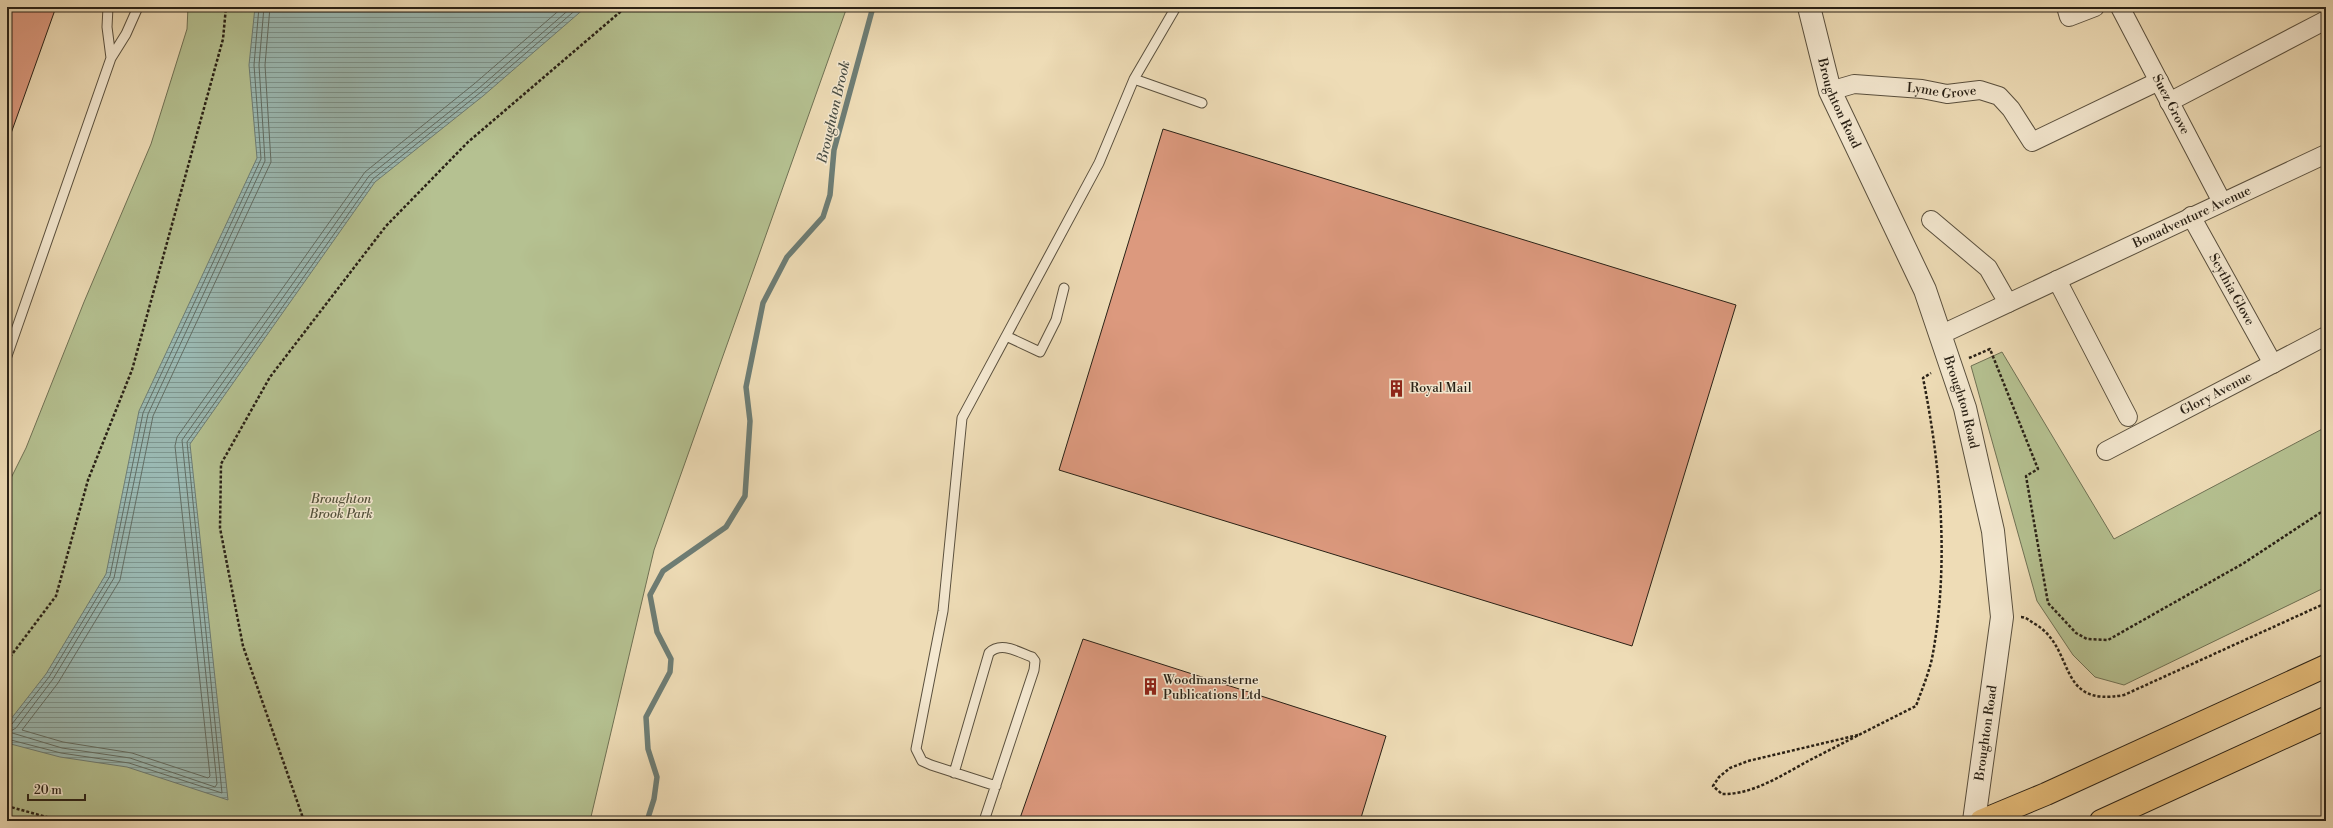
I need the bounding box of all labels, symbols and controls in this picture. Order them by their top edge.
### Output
street label: Broughton Road [1814,55,1864,151]
water label: Broughton Brook [813,59,855,166]
street label: Suez Grove [2149,72,2193,138]
street label: Lyme Grove [1906,80,1978,103]
street label: Bonadventure Avenue [2129,182,2254,252]
street label: Scythia Glove [2205,251,2258,329]
street label: Broughton Road [1940,353,1982,451]
street label: Glory Avenue [2177,368,2255,419]
building icon: Royal Mail [1387,378,1407,398]
place label: Royal Mail [1410,380,1472,396]
park label: Broughton Brook Park [308,491,373,522]
place label: Woodmansterne Publications Ltd [1162,672,1262,703]
building icon: Woodmansterne Publications Ltd [1140,677,1160,697]
street label: Broughton Road [1971,684,2001,783]
scale bar [28,776,85,802]
text: 20 m [34,783,62,798]

